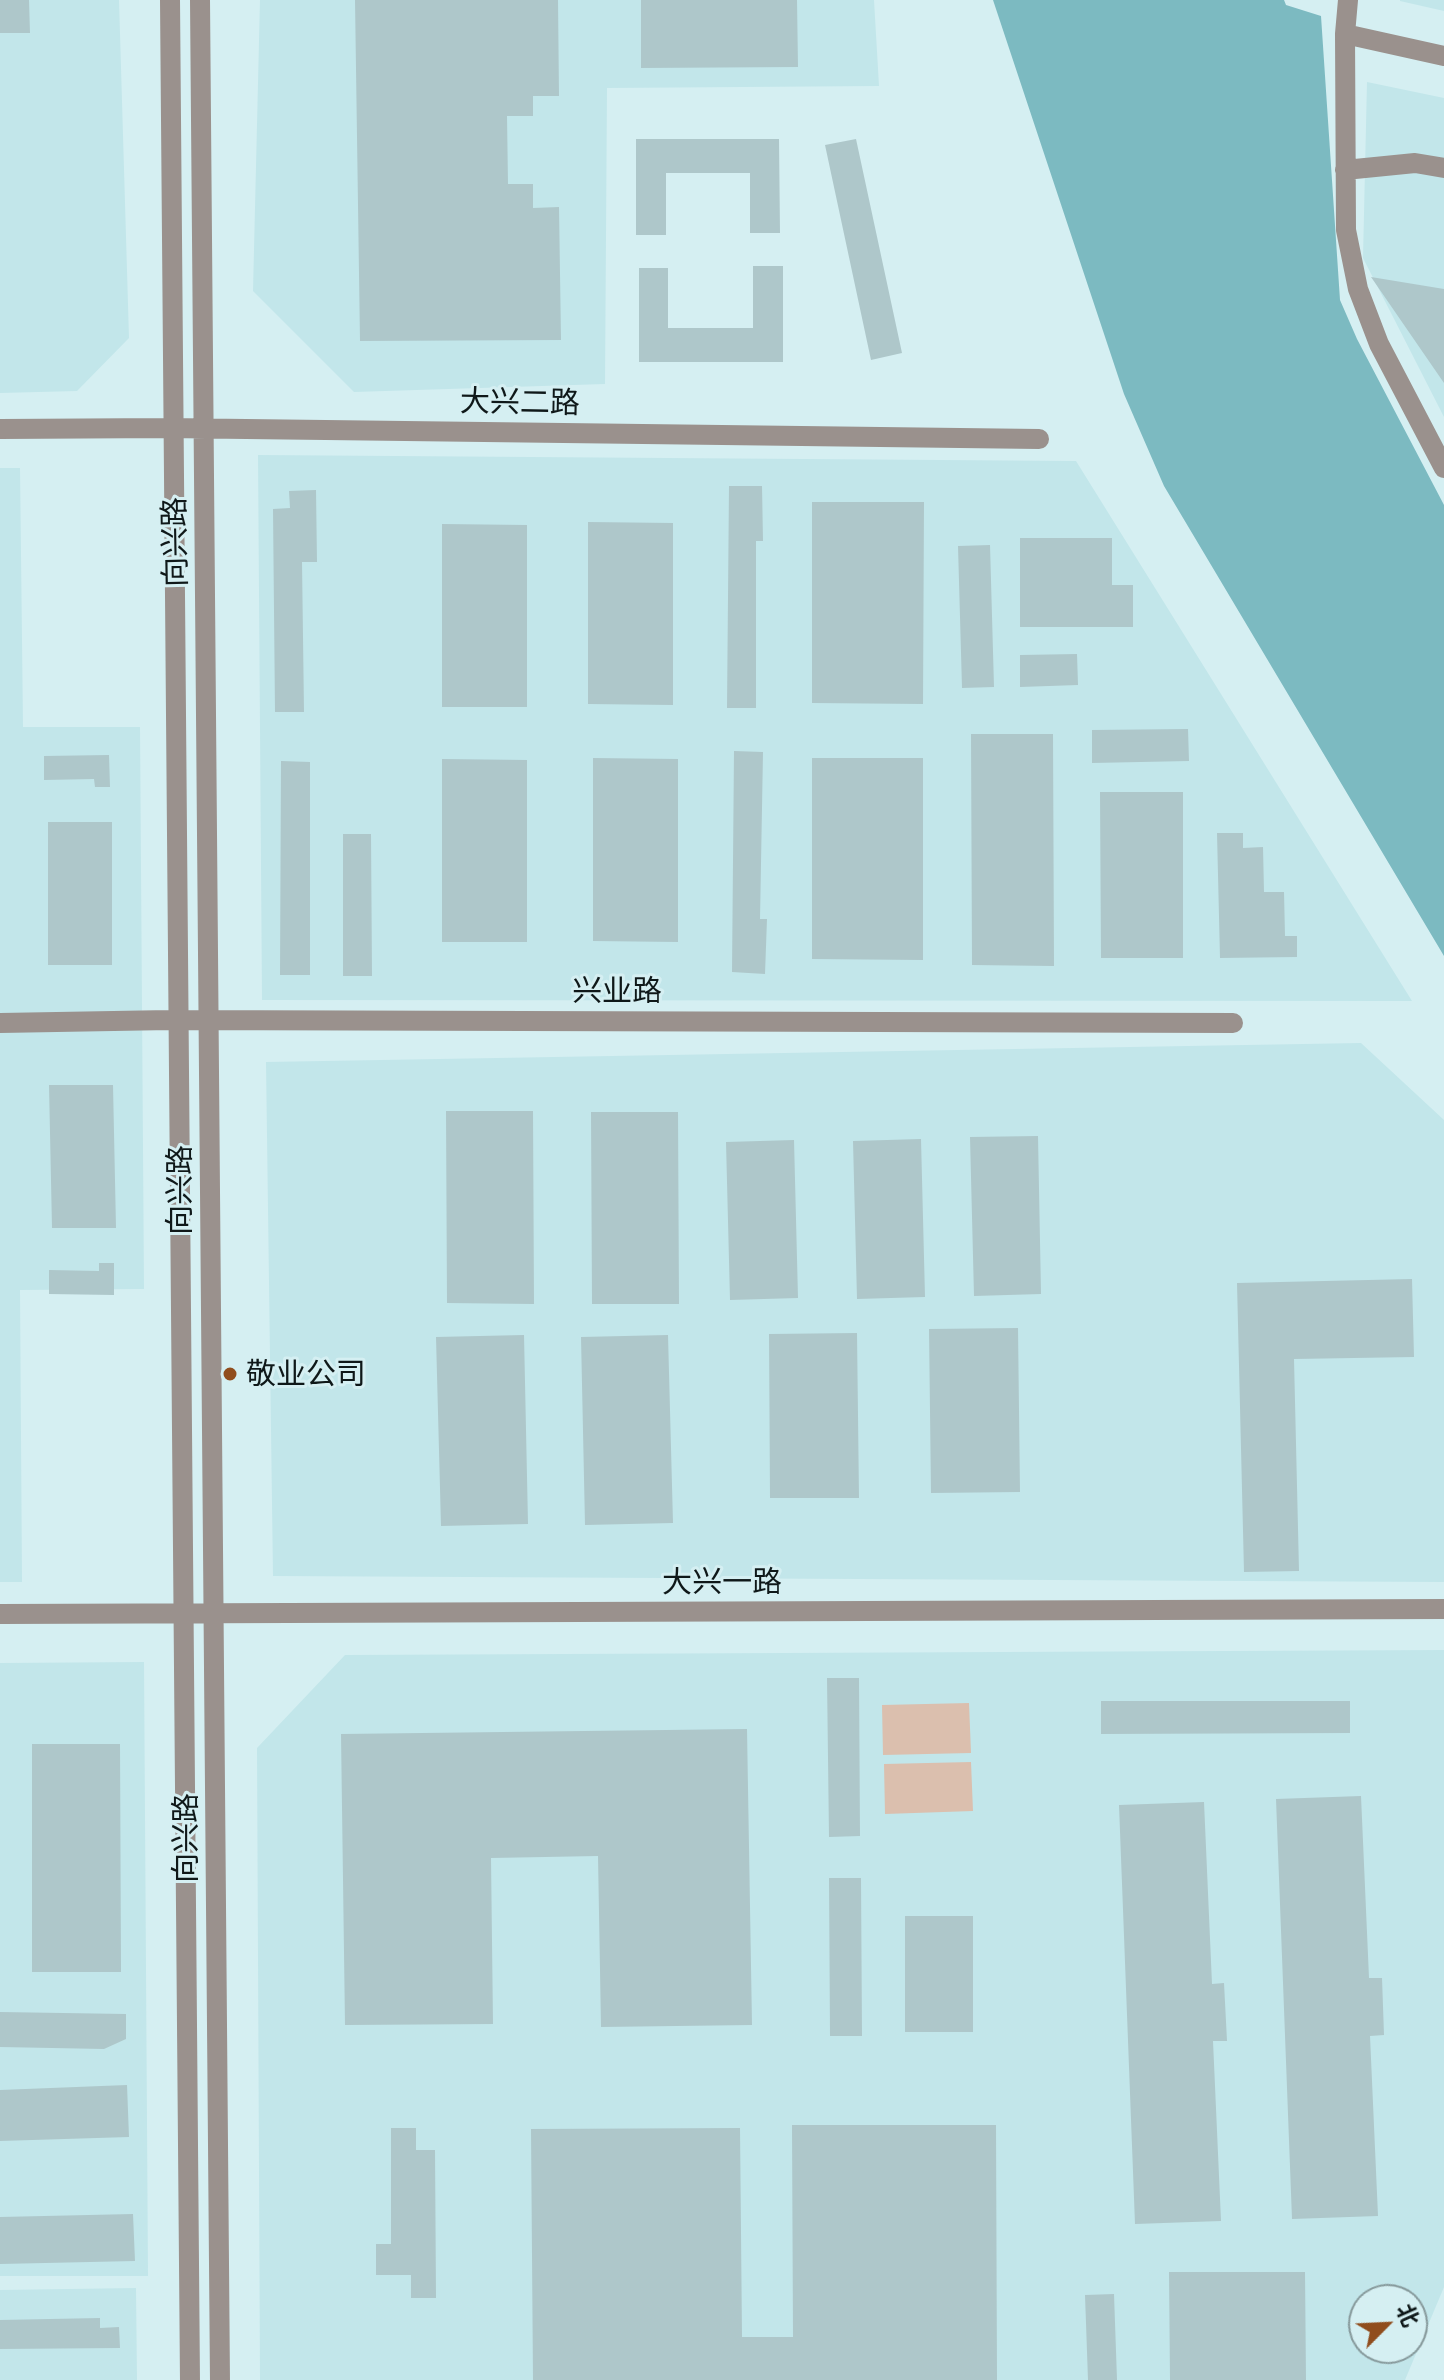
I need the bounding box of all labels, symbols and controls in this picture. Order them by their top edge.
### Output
street label: 大兴二路 [460,383,580,421]
street label: 向兴路 [156,497,194,587]
street label: 兴业路 [572,973,662,1009]
street label: 向兴路 [162,1145,198,1235]
place label: 敬业公司 [246,1356,366,1392]
marker: 敬业公司 [221,1365,239,1383]
street label: 大兴一路 [662,1564,782,1600]
street label: 向兴路 [168,1793,204,1883]
north arrow [1348,2284,1428,2364]
text: 北 [1392,2299,1425,2330]

